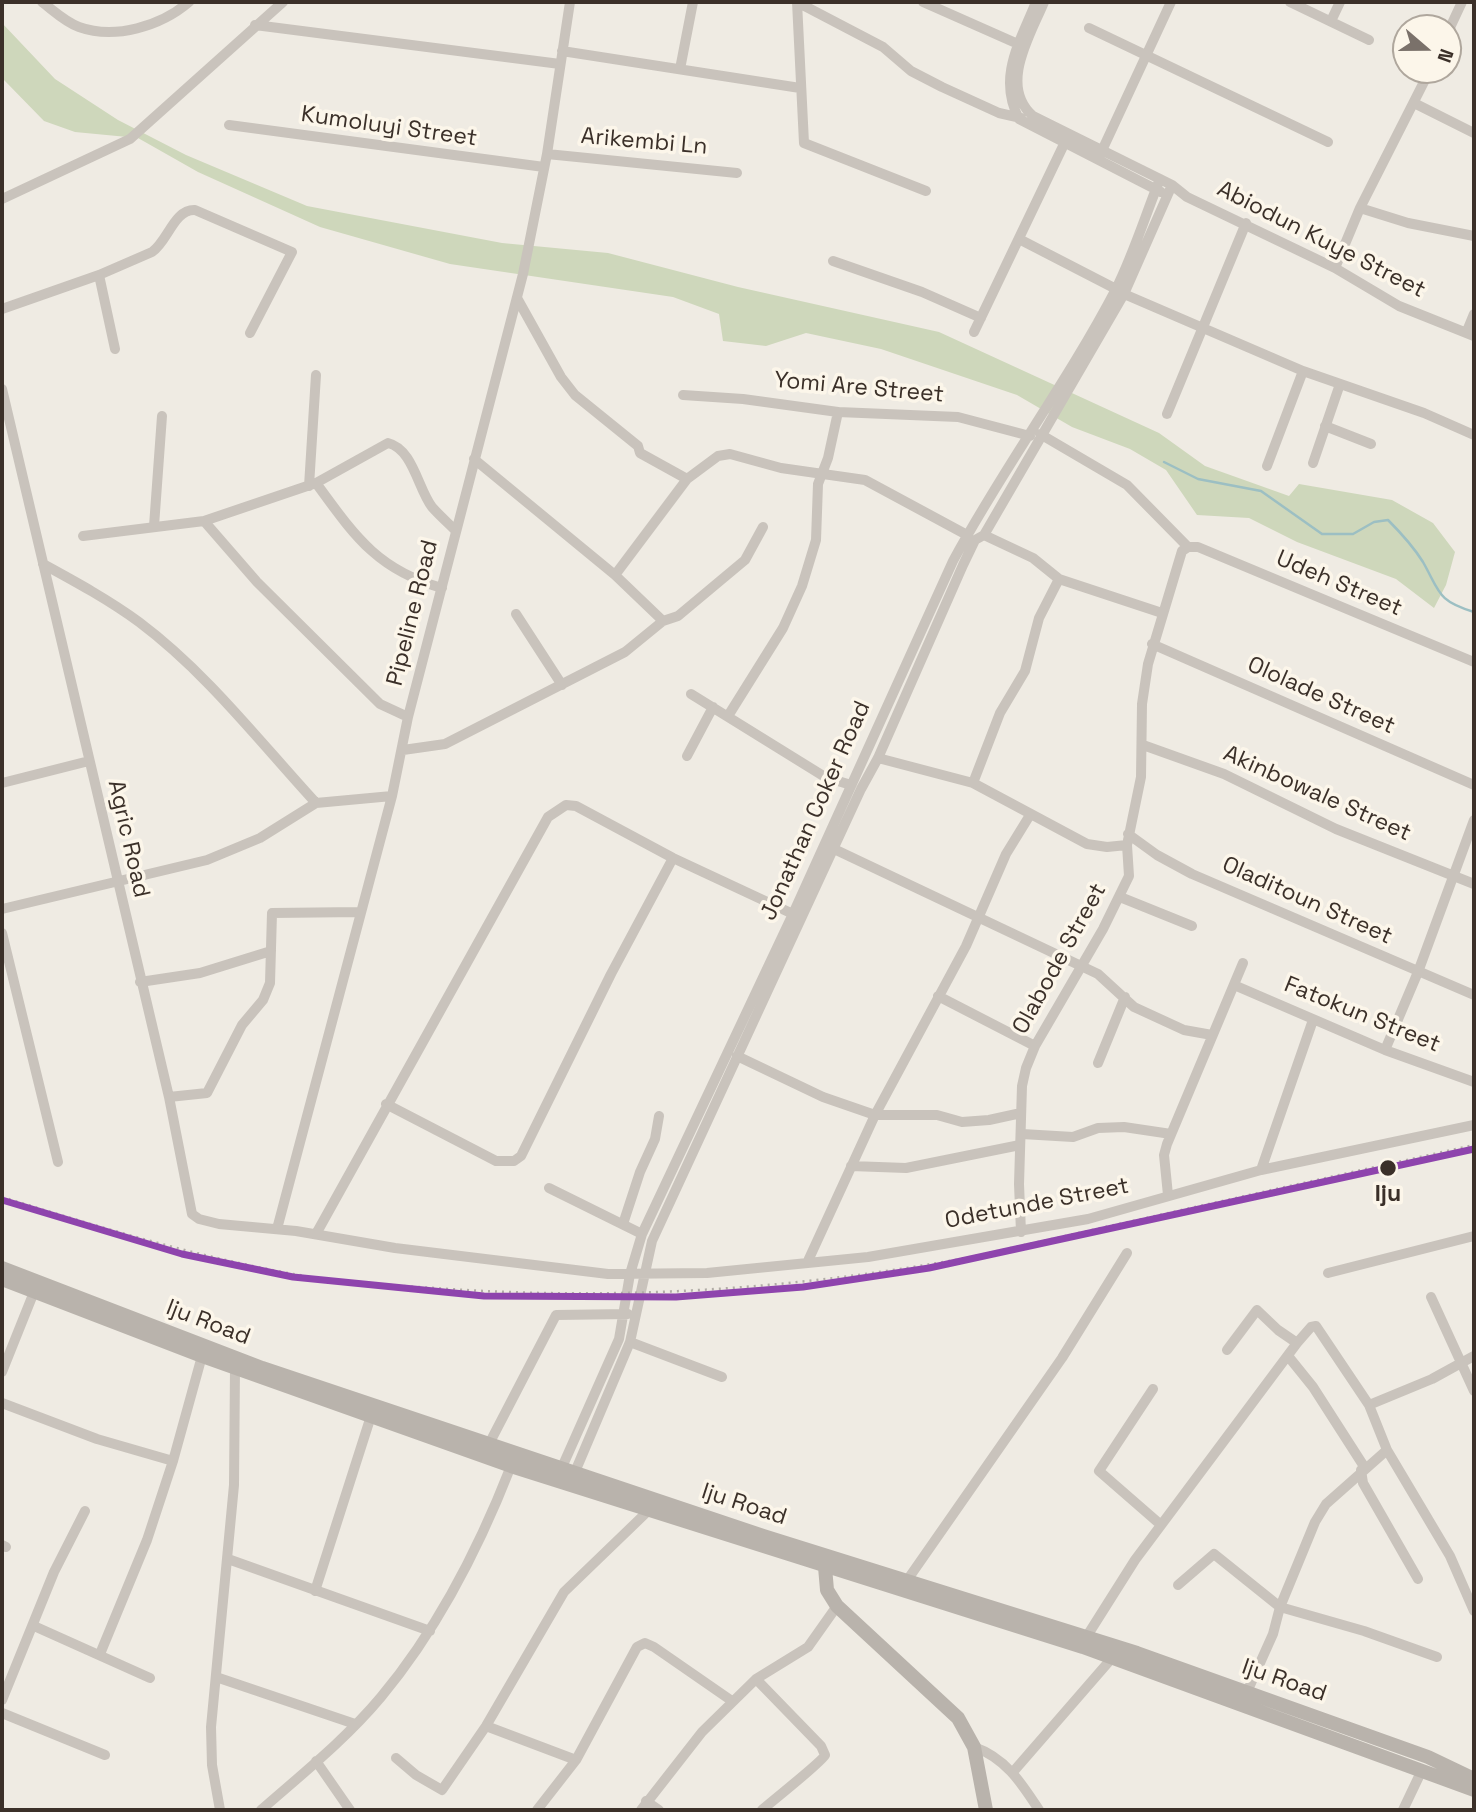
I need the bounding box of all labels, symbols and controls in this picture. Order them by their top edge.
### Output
north arrow [1392,14,1462,84]
text: N [1431,45,1459,66]
street label: Kumoluyi Street [299,101,479,153]
street label: Arikembi Ln [580,123,708,161]
street label: Abiodun Kuye Street [1212,176,1430,304]
street label: Yomi Are Street [773,367,945,409]
street label: Pipeline Road [382,537,444,689]
street label: Udeh Street [1272,545,1406,623]
street label: Ololade Street [1243,651,1399,741]
street label: Jonathan Coker Road [755,697,877,925]
street label: Akinbowale Street [1219,740,1415,848]
street label: Agric Road [101,778,155,900]
street label: Oladitoun Street [1218,851,1396,951]
street label: Olabode Street [1007,879,1113,1039]
street label: Fatokun Street [1280,971,1444,1059]
marker: Iju [1378,1158,1398,1178]
street label: Odetunde Street [943,1173,1131,1235]
place label: Iju [1375,1181,1401,1209]
street label: Iju Road [162,1294,254,1352]
street label: Iju Road [698,1478,790,1532]
street label: Iju Road [1238,1654,1330,1708]

